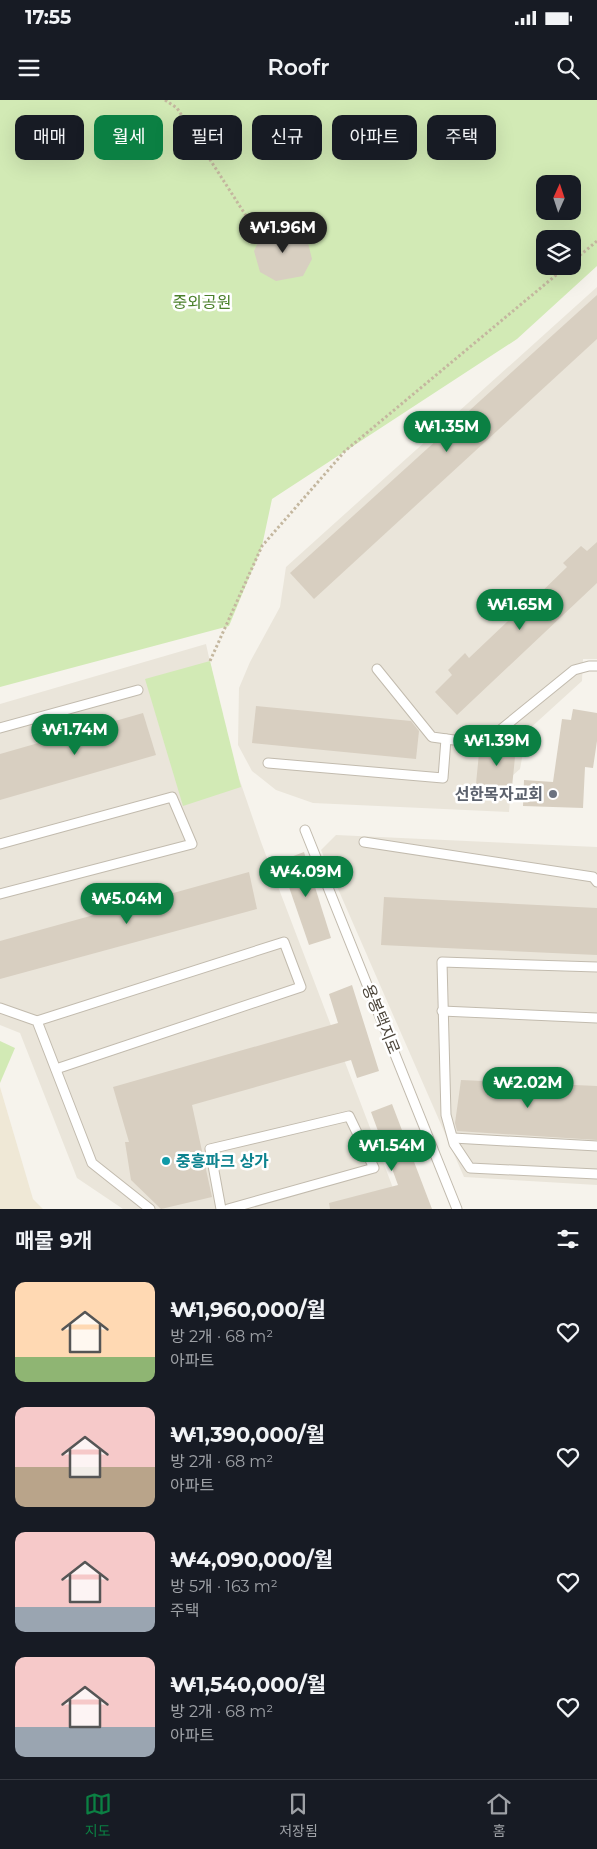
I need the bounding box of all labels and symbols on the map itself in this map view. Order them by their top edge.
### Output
north arrow [536,175,581,220]
pin: ₩1.96M [242,212,324,254]
park label: 중외공원 [173,293,231,312]
pin: ₩1.35M [406,410,488,453]
pin: ₩1.65M [479,588,561,631]
pin: ₩1.74M [34,714,116,756]
pin: ₩1.39M [456,724,538,767]
place label: 선한목자교회 [455,785,543,804]
marker: 선한목자교회 [547,788,559,800]
pin: ₩4.09M [265,856,347,898]
pin: ₩5.04M [86,882,168,925]
street label: 용봉택지로 [358,981,404,1057]
pin: ₩2.02M [487,1066,569,1109]
pin: ₩1.54M [351,1130,433,1172]
place label: 중흥파크 상가 [176,1152,269,1171]
marker: 중흥파크 상가 [160,1155,172,1167]

